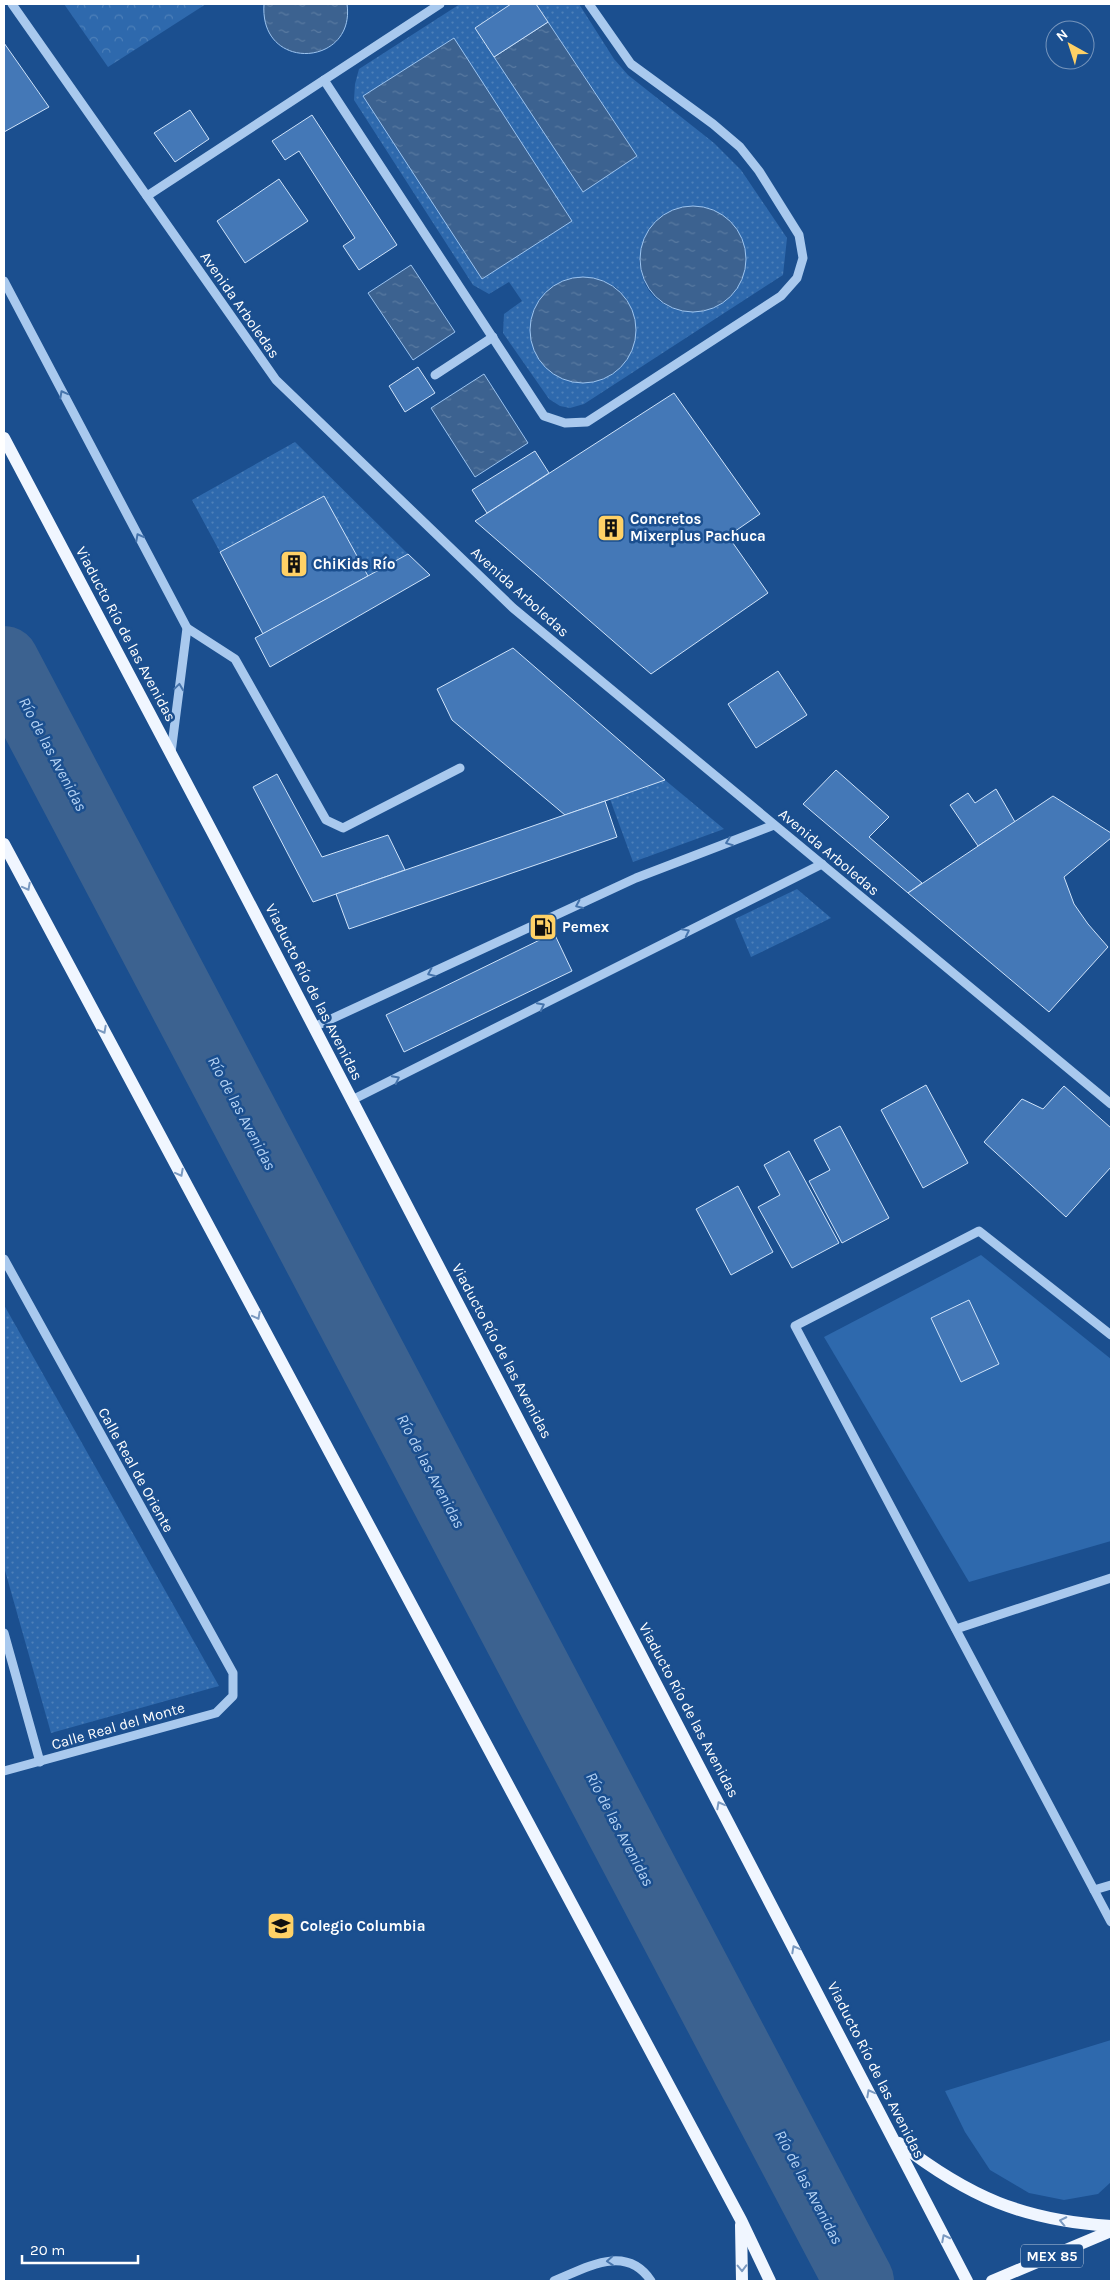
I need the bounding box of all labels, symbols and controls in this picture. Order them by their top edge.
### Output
north arrow [1045,20,1095,70]
text: N [1053,26,1071,45]
street label: Avenida Arboledas [197,248,283,362]
one-way arrow [59,390,69,399]
place label: Concretos Mixerplus Pachuca [630,510,766,545]
building icon: Concretos Mixerplus Pachuca [596,513,626,543]
one-way arrow [135,534,145,543]
street label: Viaducto Río de las Avenidas [72,543,180,725]
street label: Avenida Arboledas [467,543,573,641]
building icon: ChiKids Río [279,549,309,579]
place label: ChiKids Río [313,555,395,573]
one-way arrow [174,683,184,692]
water label: Río de las Avenidas [15,694,91,815]
street label: Avenida Arboledas [775,805,883,899]
one-way arrow [725,836,733,846]
one-way arrow [21,881,31,890]
one-way arrow [575,898,584,909]
street label: Viaducto Río de las Avenidas [262,901,366,1083]
fuel station icon: Pemex [528,912,558,942]
place label: Pemex [562,918,610,936]
one-way arrow [681,928,690,938]
one-way arrow [427,967,436,978]
one-way arrow [536,1002,545,1012]
one-way arrow [97,1025,107,1034]
water label: Río de las Avenidas [204,1053,280,1174]
one-way arrow [391,1075,400,1085]
one-way arrow [174,1168,184,1177]
street label: Viaducto Río de las Avenidas [448,1260,556,1442]
one-way arrow [251,1311,261,1320]
street label: Calle Real de Oriente [94,1404,178,1536]
water label: Río de las Avenidas [393,1411,469,1532]
street label: Viaducto Río de las Avenidas [635,1619,743,1801]
street label: Calle Real del Monte [49,1698,187,1754]
water label: Río de las Avenidas [582,1769,658,1890]
one-way arrow [716,1802,726,1811]
school or university icon: Colegio Columbia [266,1911,296,1941]
place label: Colegio Columbia [300,1917,426,1935]
one-way arrow [791,1946,801,1955]
street label: Viaducto Río de las Avenidas [824,1979,928,2161]
one-way arrow [866,2090,876,2099]
water label: Río de las Avenidas [771,2127,847,2248]
one-way arrow [1058,2216,1067,2227]
scale bar [22,2232,139,2264]
one-way arrow [941,2234,951,2243]
text: 20 m [30,2241,65,2259]
road number: MEX 85 [1021,2244,1083,2268]
one-way arrow [606,2256,614,2267]
one-way arrow [736,2264,747,2272]

